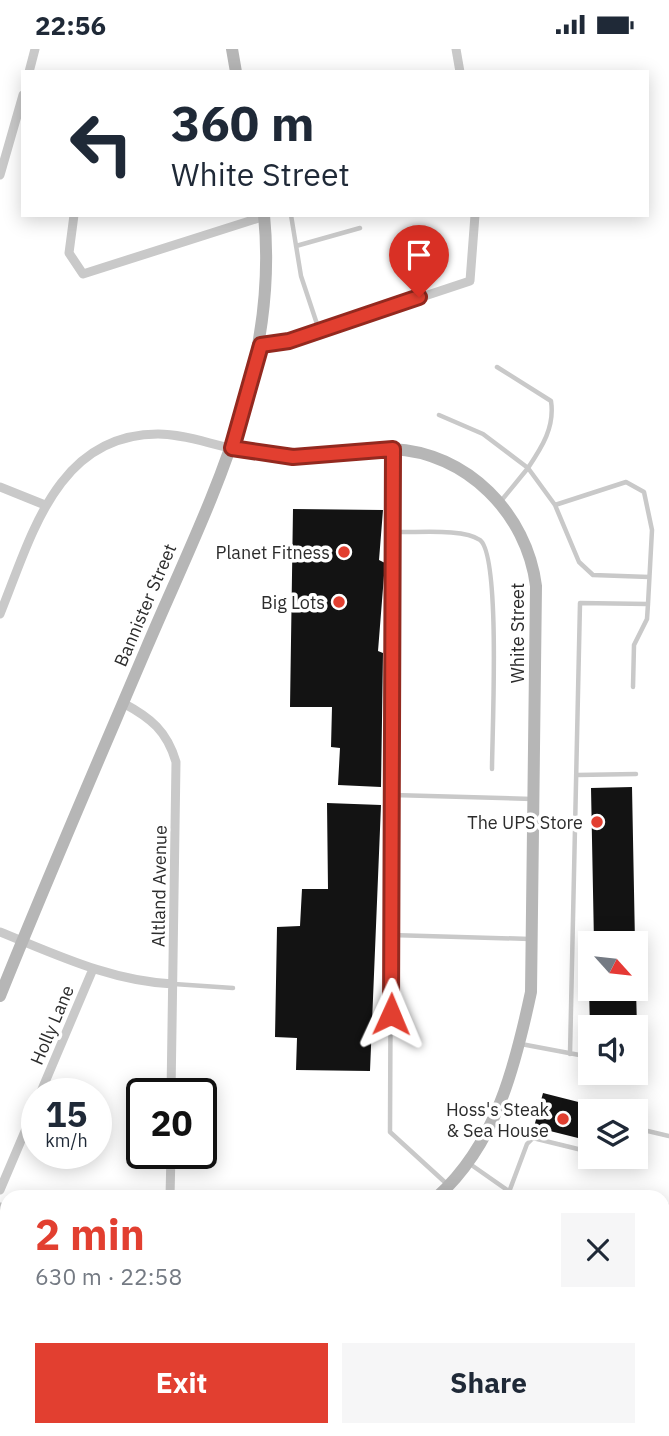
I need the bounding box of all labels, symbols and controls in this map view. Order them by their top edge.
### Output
text: 22:56 [35,8,106,42]
text: 360 m [171,91,315,154]
icon: left [56,98,147,189]
text: White Street [171,153,350,195]
pin [389,225,449,297]
icon: arrive [400,236,438,274]
street label: Bannister Street [109,540,181,670]
place label: Planet Fitness [216,541,330,564]
marker: Planet Fitness [336,544,352,560]
street label: White Street [506,583,529,683]
place label: Big Lots [261,591,325,614]
marker: Big Lots [331,594,347,610]
place label: The UPS Store [467,811,583,834]
marker: The UPS Store [589,814,605,830]
street label: Altland Avenue [146,825,172,947]
north arrow [578,931,648,1001]
map controls [578,931,648,1169]
position arrow [354,977,428,1051]
street label: Holly Lane [25,982,79,1068]
button: sound [578,1015,648,1085]
speed limit sign: 20 [126,1078,217,1169]
text: 15 [45,1091,88,1137]
place label: Hoss's Steak & Sea House [446,1098,550,1142]
button: layers [578,1099,648,1169]
marker: Hoss's Steak & Sea House [555,1111,571,1127]
text: km/h [45,1129,88,1152]
text: 2 min [35,1207,145,1262]
button: close [561,1213,635,1287]
text: 630 m · 22:58 [35,1261,182,1291]
button: Exit [35,1343,328,1423]
button: Share [342,1343,635,1423]

